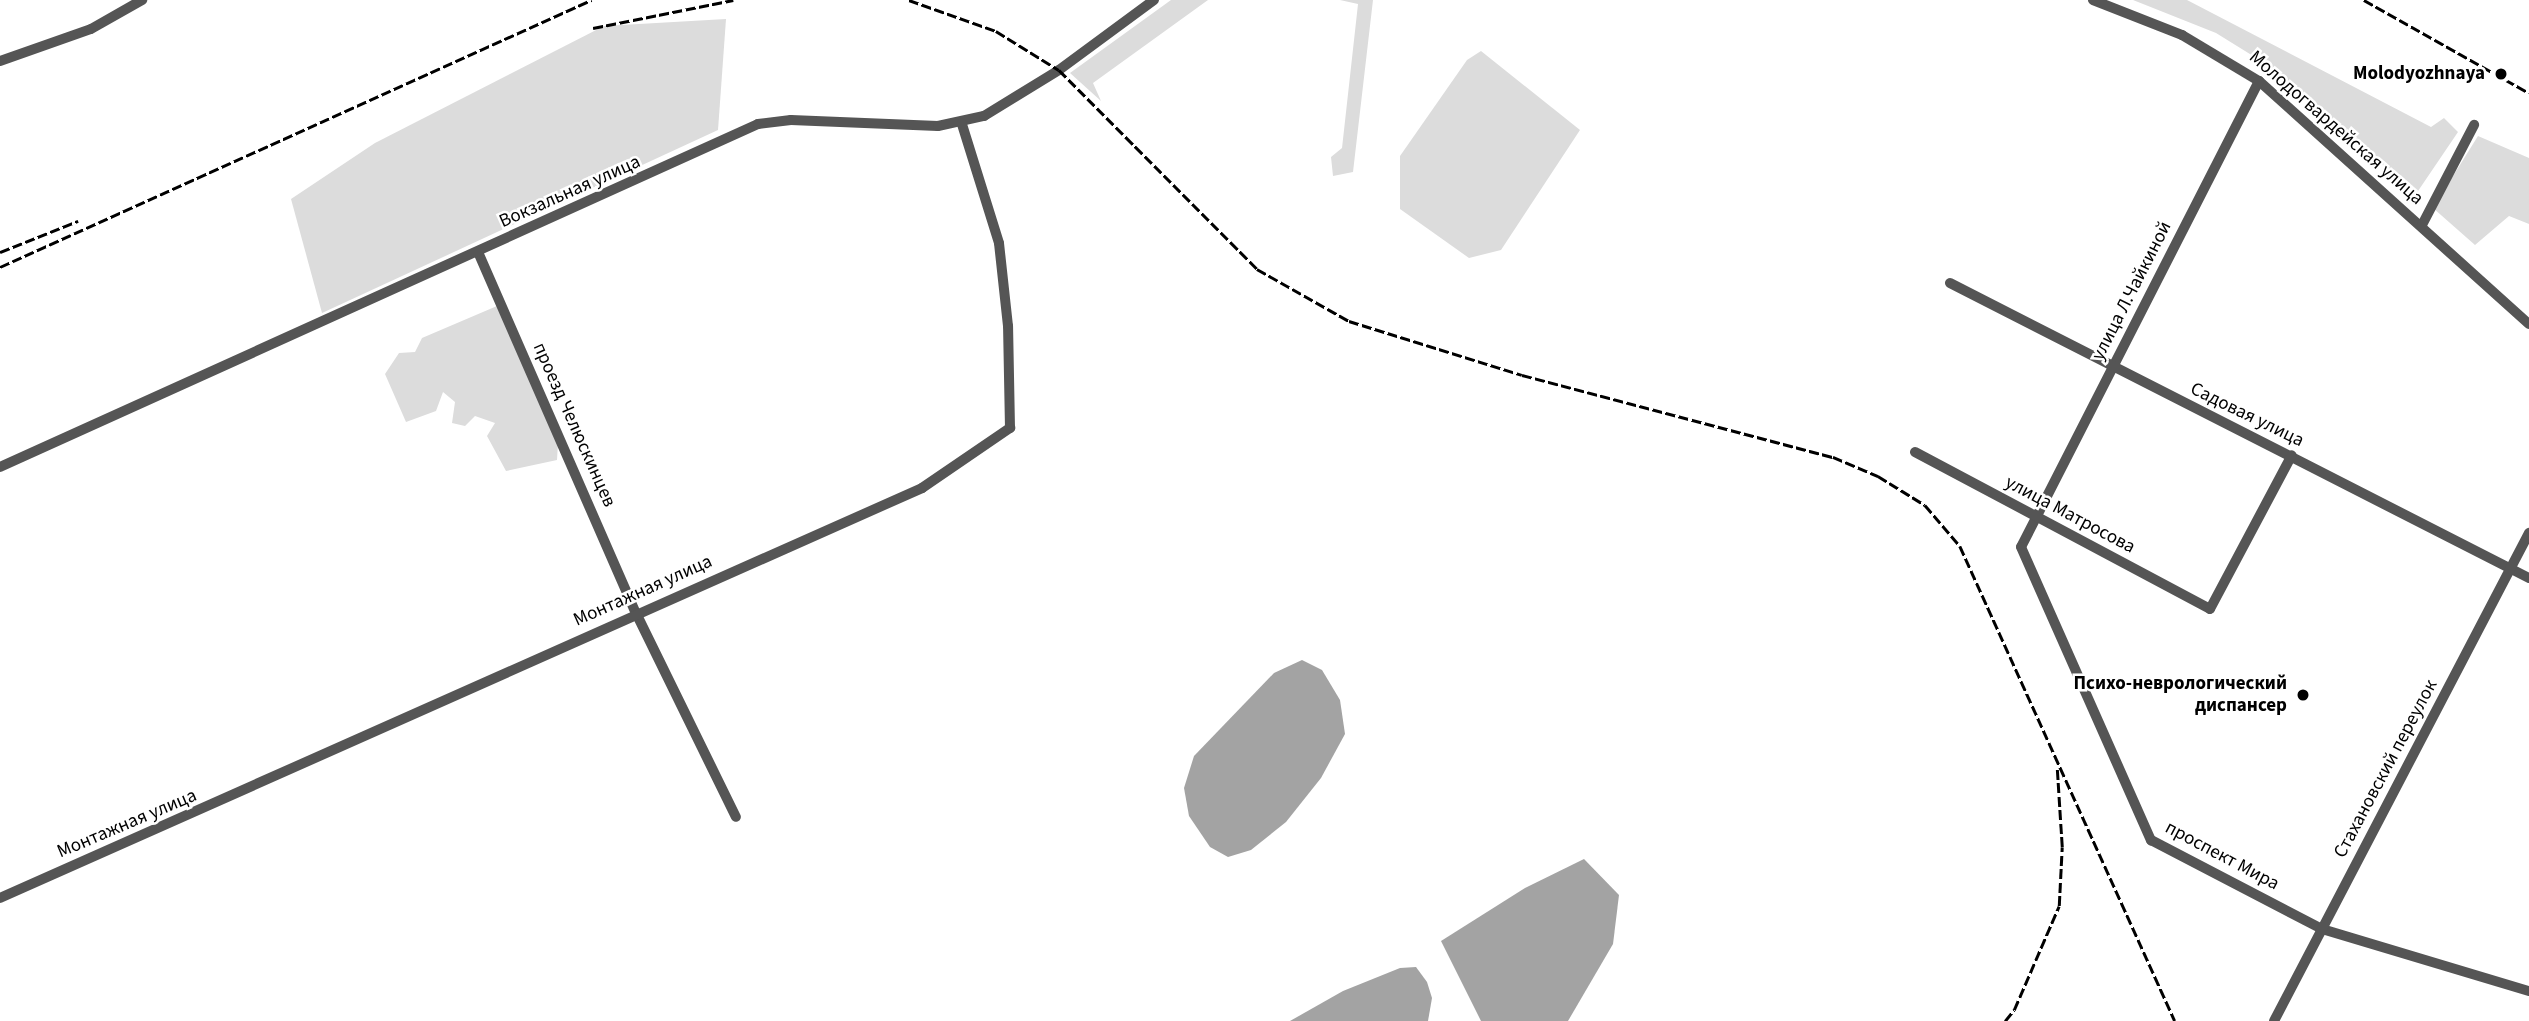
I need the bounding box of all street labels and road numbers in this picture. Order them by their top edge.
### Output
street label: Молодогвардейская улица [2244,46,2428,210]
street label: Вокзальная улица [496,151,644,233]
street label: улица Л.Чайкиной [2087,218,2177,364]
street label: проезд Челюскинцев [528,339,620,511]
street label: Садовая улица [2187,378,2307,452]
street label: улица Матросова [2001,471,2139,559]
street label: Монтажная улица [570,550,716,632]
street label: Стахановский переулок [2329,676,2443,862]
street label: Монтажная улица [54,784,200,864]
street label: проспект Мира [2161,816,2283,896]

